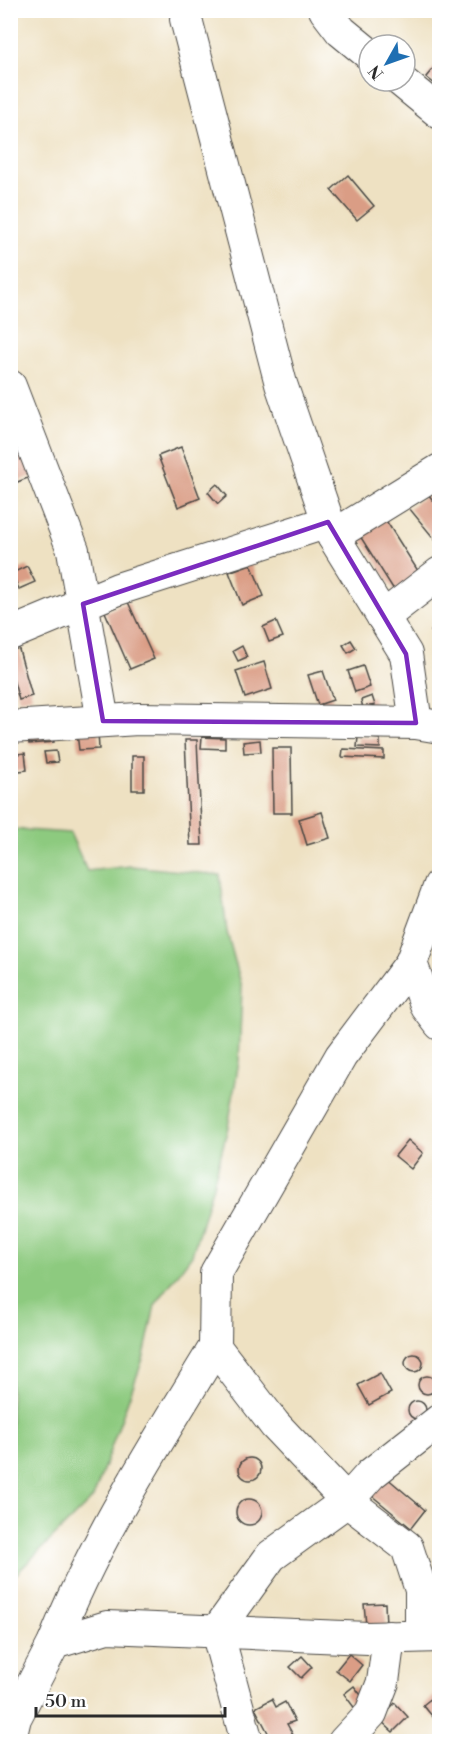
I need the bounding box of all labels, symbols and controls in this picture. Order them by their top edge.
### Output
north arrow [357,33,417,93]
text: N [364,60,388,83]
scale bar [36,1680,225,1718]
text: 50 m [45,1690,87,1713]

